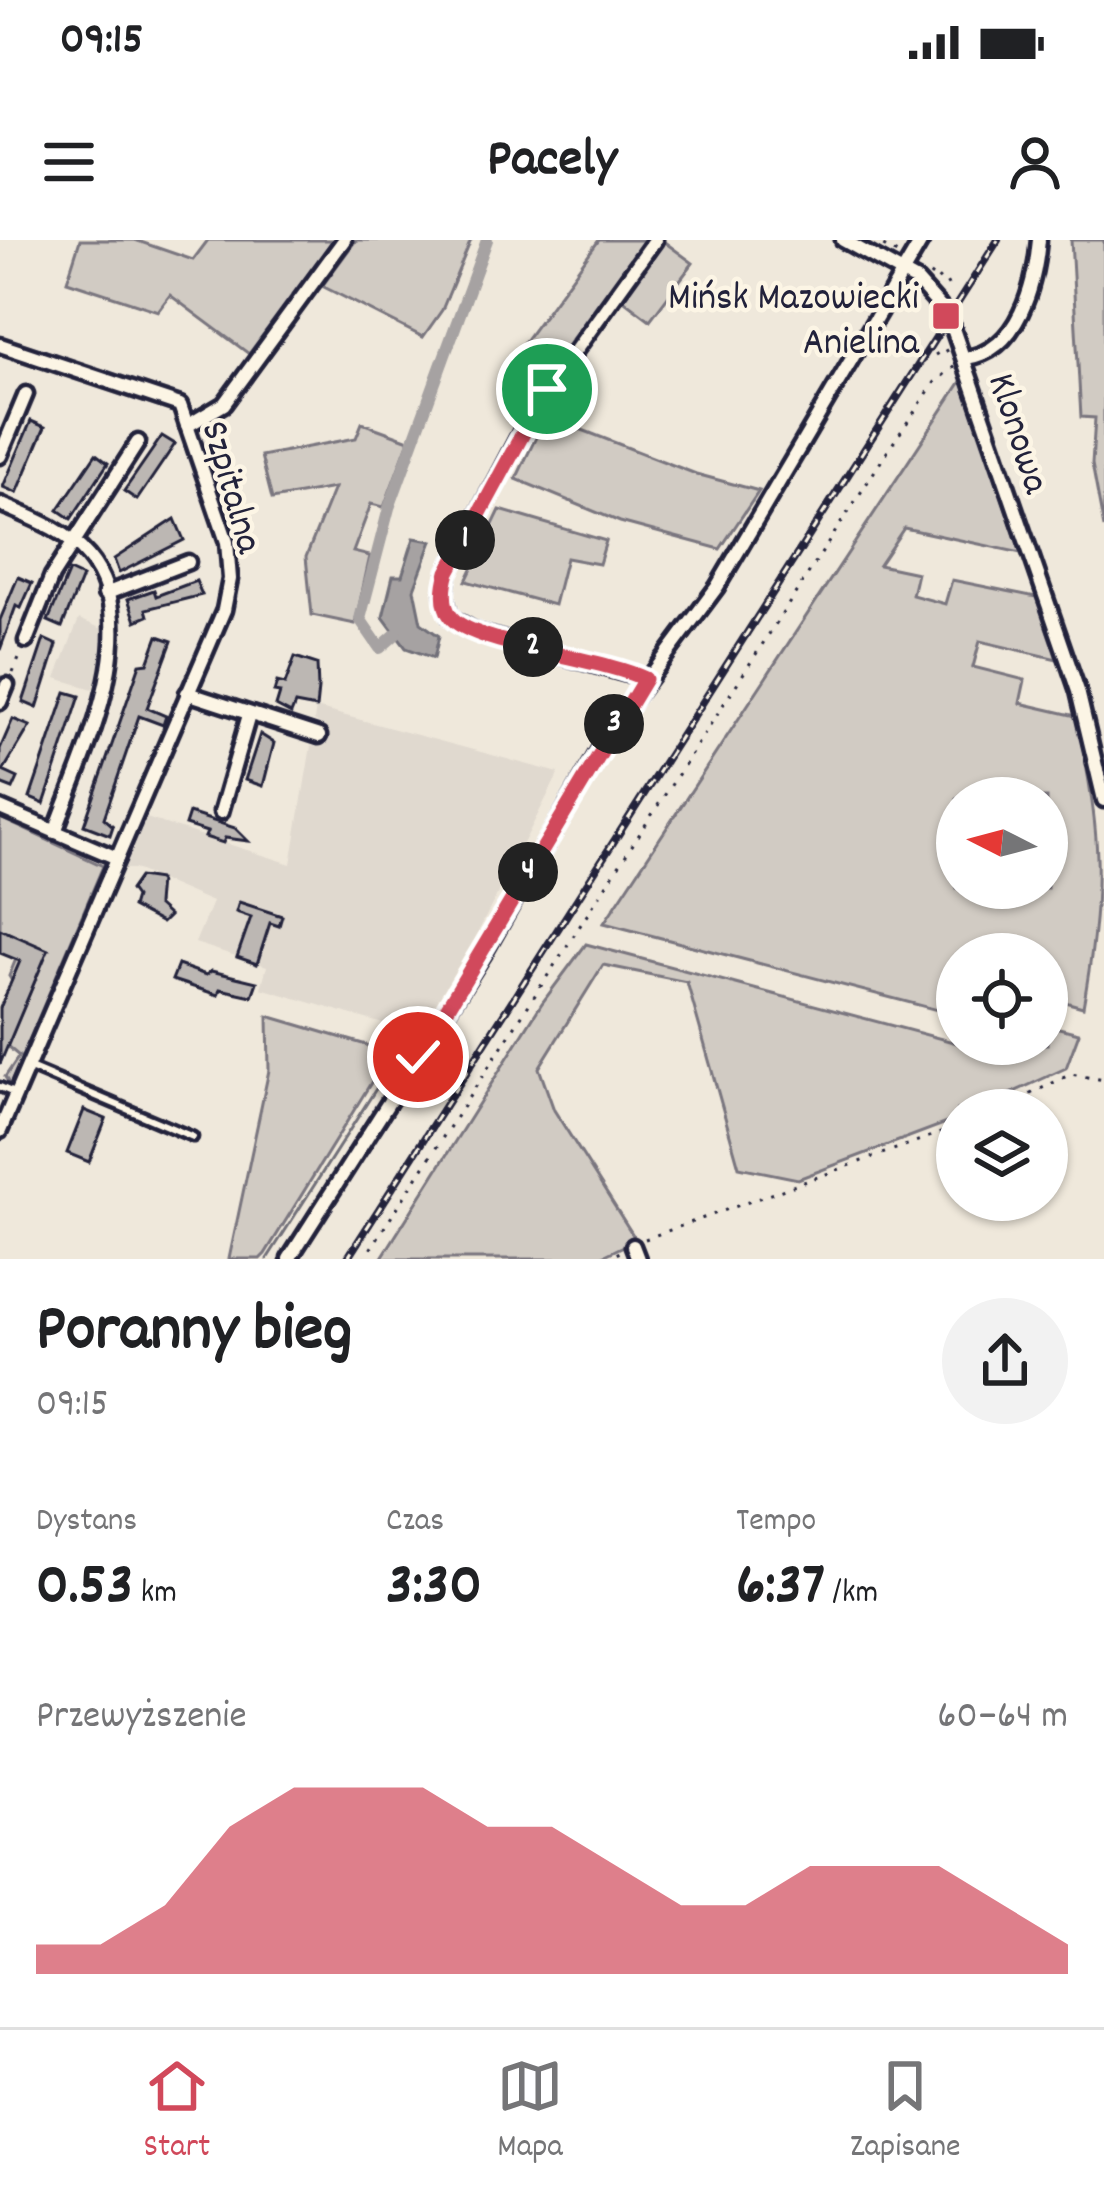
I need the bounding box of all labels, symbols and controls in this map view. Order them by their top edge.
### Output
text: 09:15 [60,10,143,74]
text: Pacely [487,124,617,201]
icon: menu [36,129,102,195]
icon: person [1002,129,1068,195]
place label: Mińsk Mazowiecki Anielina [668,273,920,373]
marker: Mińsk Mazowiecki Anielina [930,300,962,332]
pin [496,338,598,440]
icon: arrive [514,356,580,422]
street label: Klonowa [971,367,1061,502]
street label: Szpitalna [184,415,274,561]
pin: 1 [435,510,495,570]
text: 1 [461,516,469,563]
pin: 2 [503,617,563,677]
text: 2 [526,623,540,670]
pin: 3 [584,694,644,754]
text: 3 [607,700,621,747]
north arrow [936,777,1068,909]
map controls [936,777,1068,1221]
pin: 4 [498,842,558,902]
text: 4 [521,848,535,895]
button: locate [936,933,1068,1065]
pin [367,1006,469,1108]
icon: check [385,1024,451,1090]
button: layers [936,1089,1068,1221]
text: Poranny bieg [36,1287,352,1381]
button: share [942,1298,1068,1424]
text: 09:15 [36,1379,108,1434]
text: Dystans [36,1499,137,1546]
text: Czas [386,1499,444,1546]
text: Tempo [736,1499,816,1546]
text: 0.53 [36,1546,133,1632]
text: 3:30 [386,1546,482,1632]
text: 6:37 [736,1546,825,1632]
text: km [133,1571,177,1618]
text: /km [825,1571,878,1618]
text: Przewyższenie [36,1691,247,1746]
text: 60–64 m [937,1691,1068,1746]
tab: Start [143,2053,210,2172]
tab: Mapa [497,2053,563,2172]
tab: Zapisane [850,2053,960,2172]

